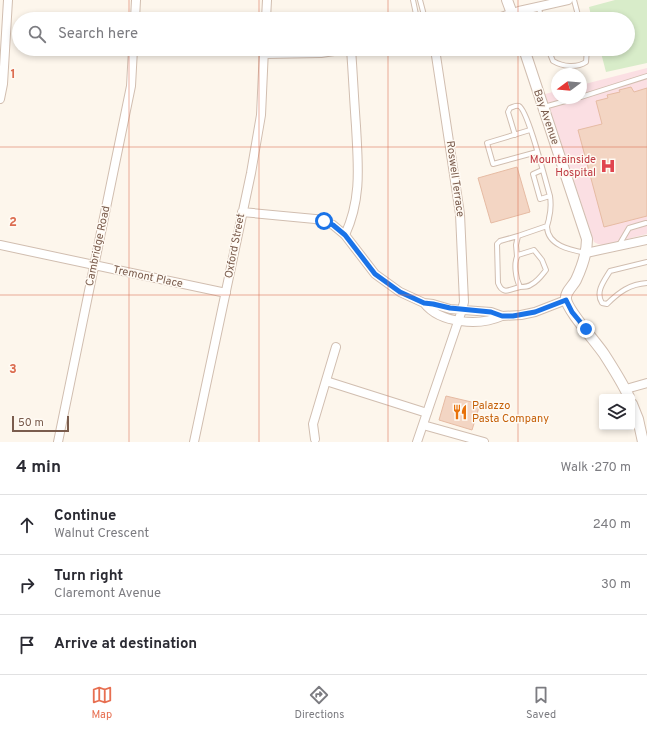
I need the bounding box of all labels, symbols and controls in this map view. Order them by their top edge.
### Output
search box [12,12,635,56]
icon: search [26,23,48,45]
text: Search here [58,25,138,44]
text: 1 [10,67,16,83]
north arrow [551,68,587,104]
street label: Bay Avenue [530,87,562,147]
street label: Roswell Terrace [443,140,467,218]
place label: Mountainside Hospital [530,153,596,180]
hospital icon: Mountainside Hospital [599,157,617,175]
street label: Cambridge Road [83,205,113,287]
street label: Oxford Street [222,212,248,280]
route start [315,212,333,230]
text: 2 [9,215,17,231]
street label: Tremont Place [112,263,184,291]
route end [577,320,595,338]
text: 3 [9,362,17,378]
map controls [599,394,635,430]
button: layers [599,394,635,430]
place label: Palazzo Pasta Company [472,399,549,426]
restaurant icon: Palazzo Pasta Company [451,403,469,421]
scale bar [12,414,69,433]
text: 50 m [18,416,44,430]
text: 4 min [16,457,61,479]
text: Walk · 270 m [561,460,631,476]
text: Continue [54,507,116,526]
icon: ahead [16,514,38,536]
text: 240 m [593,517,631,533]
text: Walnut Crescent [54,526,149,542]
text: Turn right [54,567,123,586]
icon: right [16,574,38,596]
text: 30 m [601,577,631,593]
text: Claremont Avenue [54,586,161,602]
icon: arrive [16,634,38,656]
text: Arrive at destination [54,635,197,654]
tab: Map [91,684,113,722]
tab: Directions [294,684,344,722]
tab: Saved [526,684,556,722]

